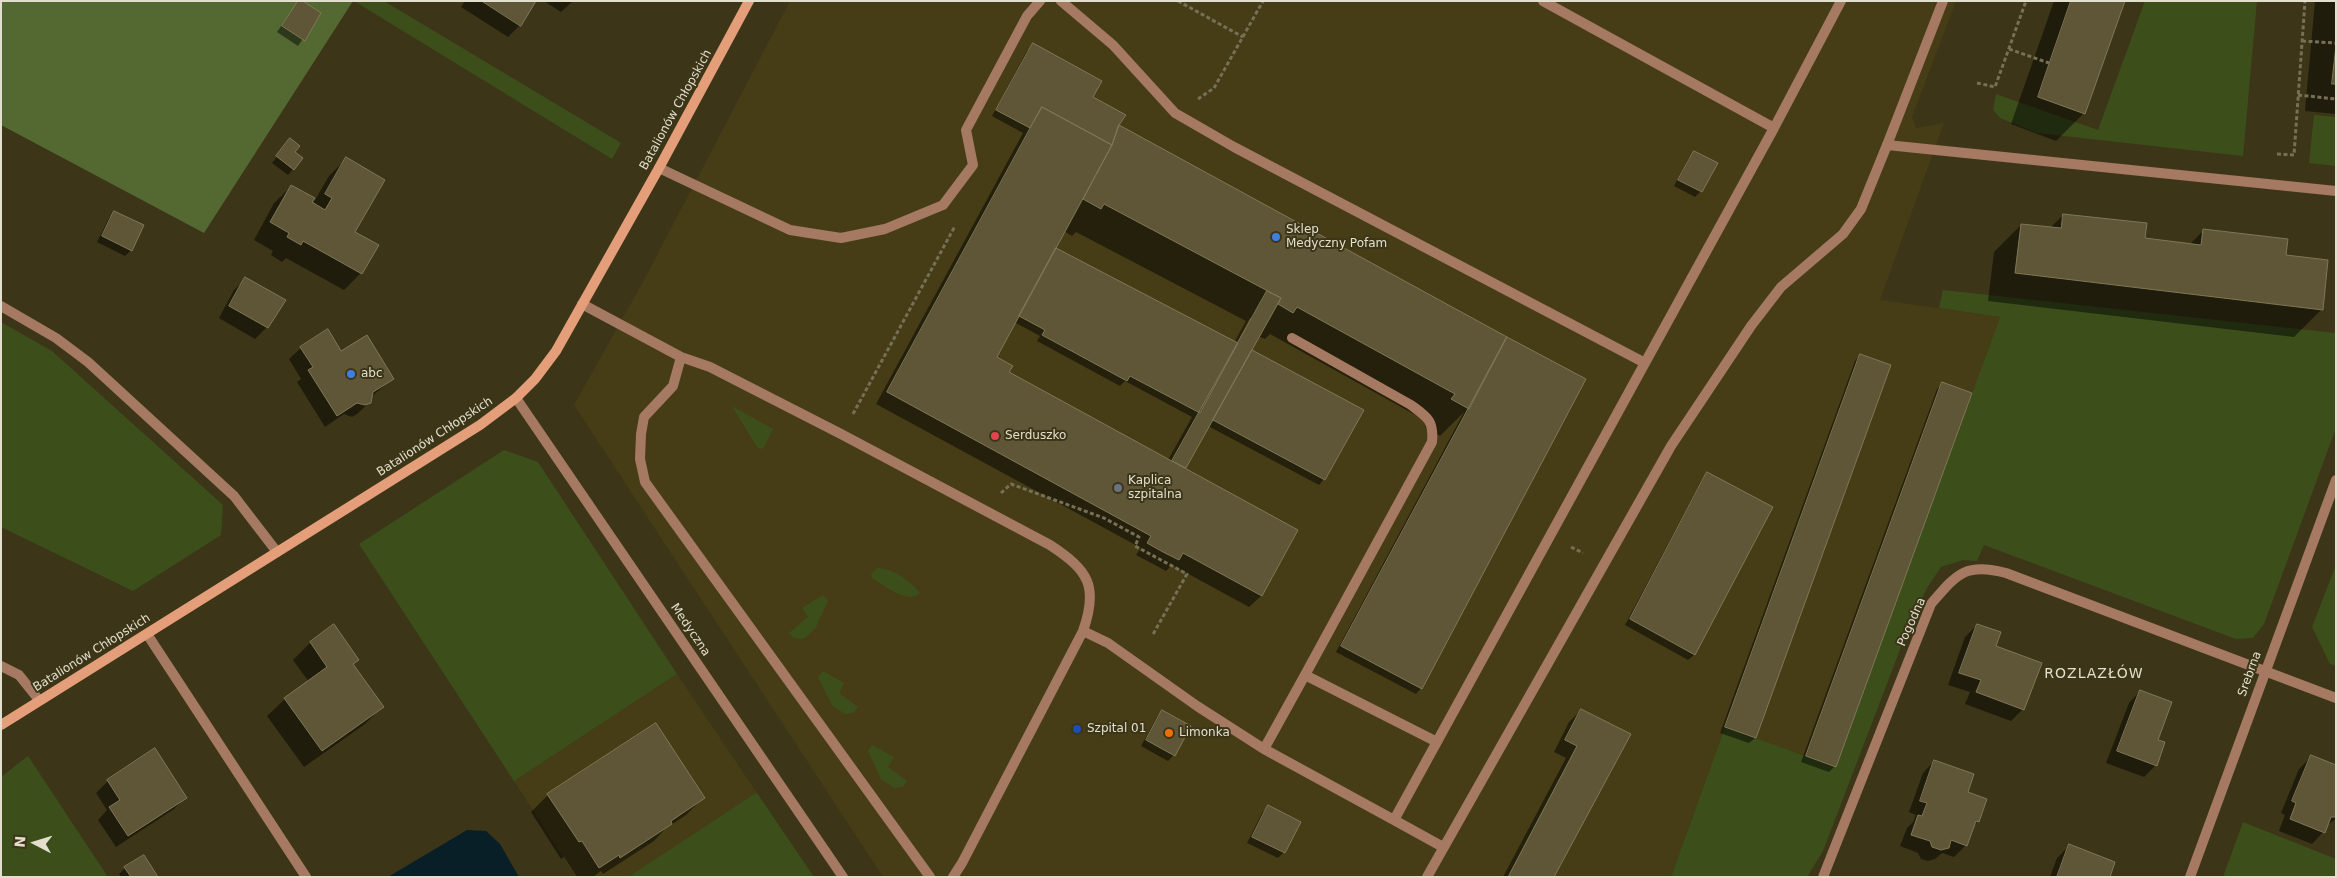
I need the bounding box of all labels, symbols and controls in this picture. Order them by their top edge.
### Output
street label: Batalionów Chłopskich [637,47,715,173]
place label: Sklep Medyczny Pofam [1286,223,1387,251]
marker: Sklep Medyczny Pofam [1270,231,1282,243]
place label: abc [361,367,383,381]
marker: abc [345,368,357,380]
street label: Batalionów Chłopskich [374,394,496,480]
place label: Serduszko [1005,429,1066,443]
marker: Serduszko [989,430,1001,442]
place label: Kaplica szpitalna [1128,474,1182,502]
marker: Kaplica szpitalna [1112,482,1124,494]
street label: Pogodna [1895,595,1929,649]
street label: Medyczna [667,601,713,659]
street label: Batalionów Chłopskich [31,611,153,695]
street label: Srebrna [2235,649,2265,699]
district label: ROZLAZŁÓW [2043,666,2145,682]
place label: Szpital 01 [1087,722,1146,736]
marker: Szpital 01 [1071,723,1083,735]
place label: Limonka [1179,726,1230,740]
marker: Limonka [1163,727,1175,739]
north arrow [10,818,60,868]
text: N [12,835,29,848]

